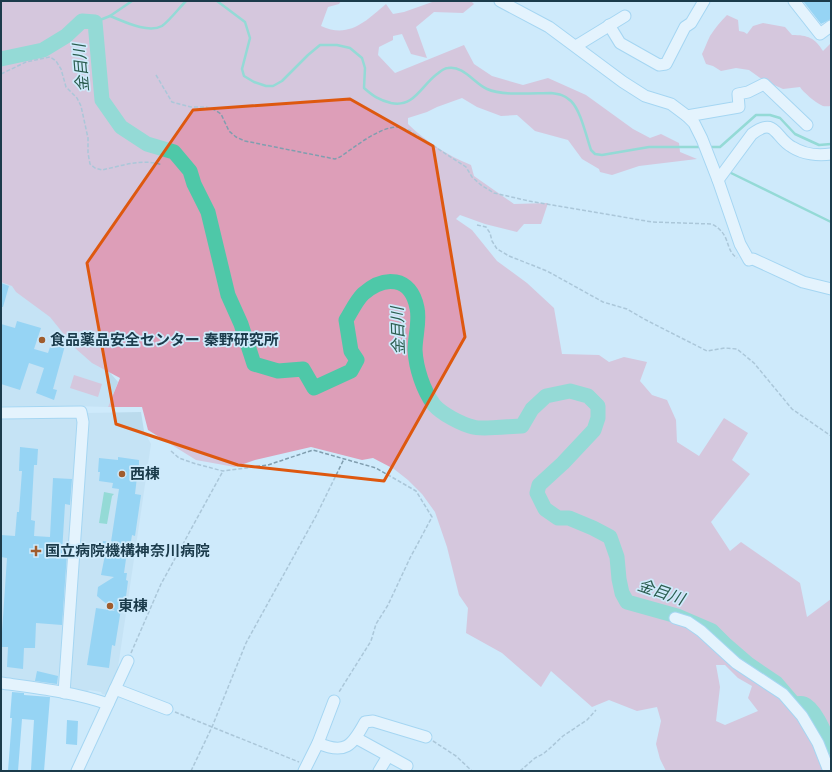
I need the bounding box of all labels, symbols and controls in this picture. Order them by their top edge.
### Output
water label: 金目川 [69,41,93,93]
water label: 金目川 [388,305,408,355]
place label: 食品薬品安全センター 秦野研究所 [50,331,279,349]
marker: 食品薬品安全センター 秦野研究所 [37,335,47,345]
place label: 西棟 [130,465,160,483]
marker: 西棟 [117,469,127,479]
place label: 国立病院機構神奈川病院 [45,542,210,560]
marker: 国立病院機構神奈川病院 [30,545,42,557]
water label: 金目川 [635,575,689,609]
place label: 東棟 [118,597,148,615]
marker: 東棟 [105,601,115,611]

